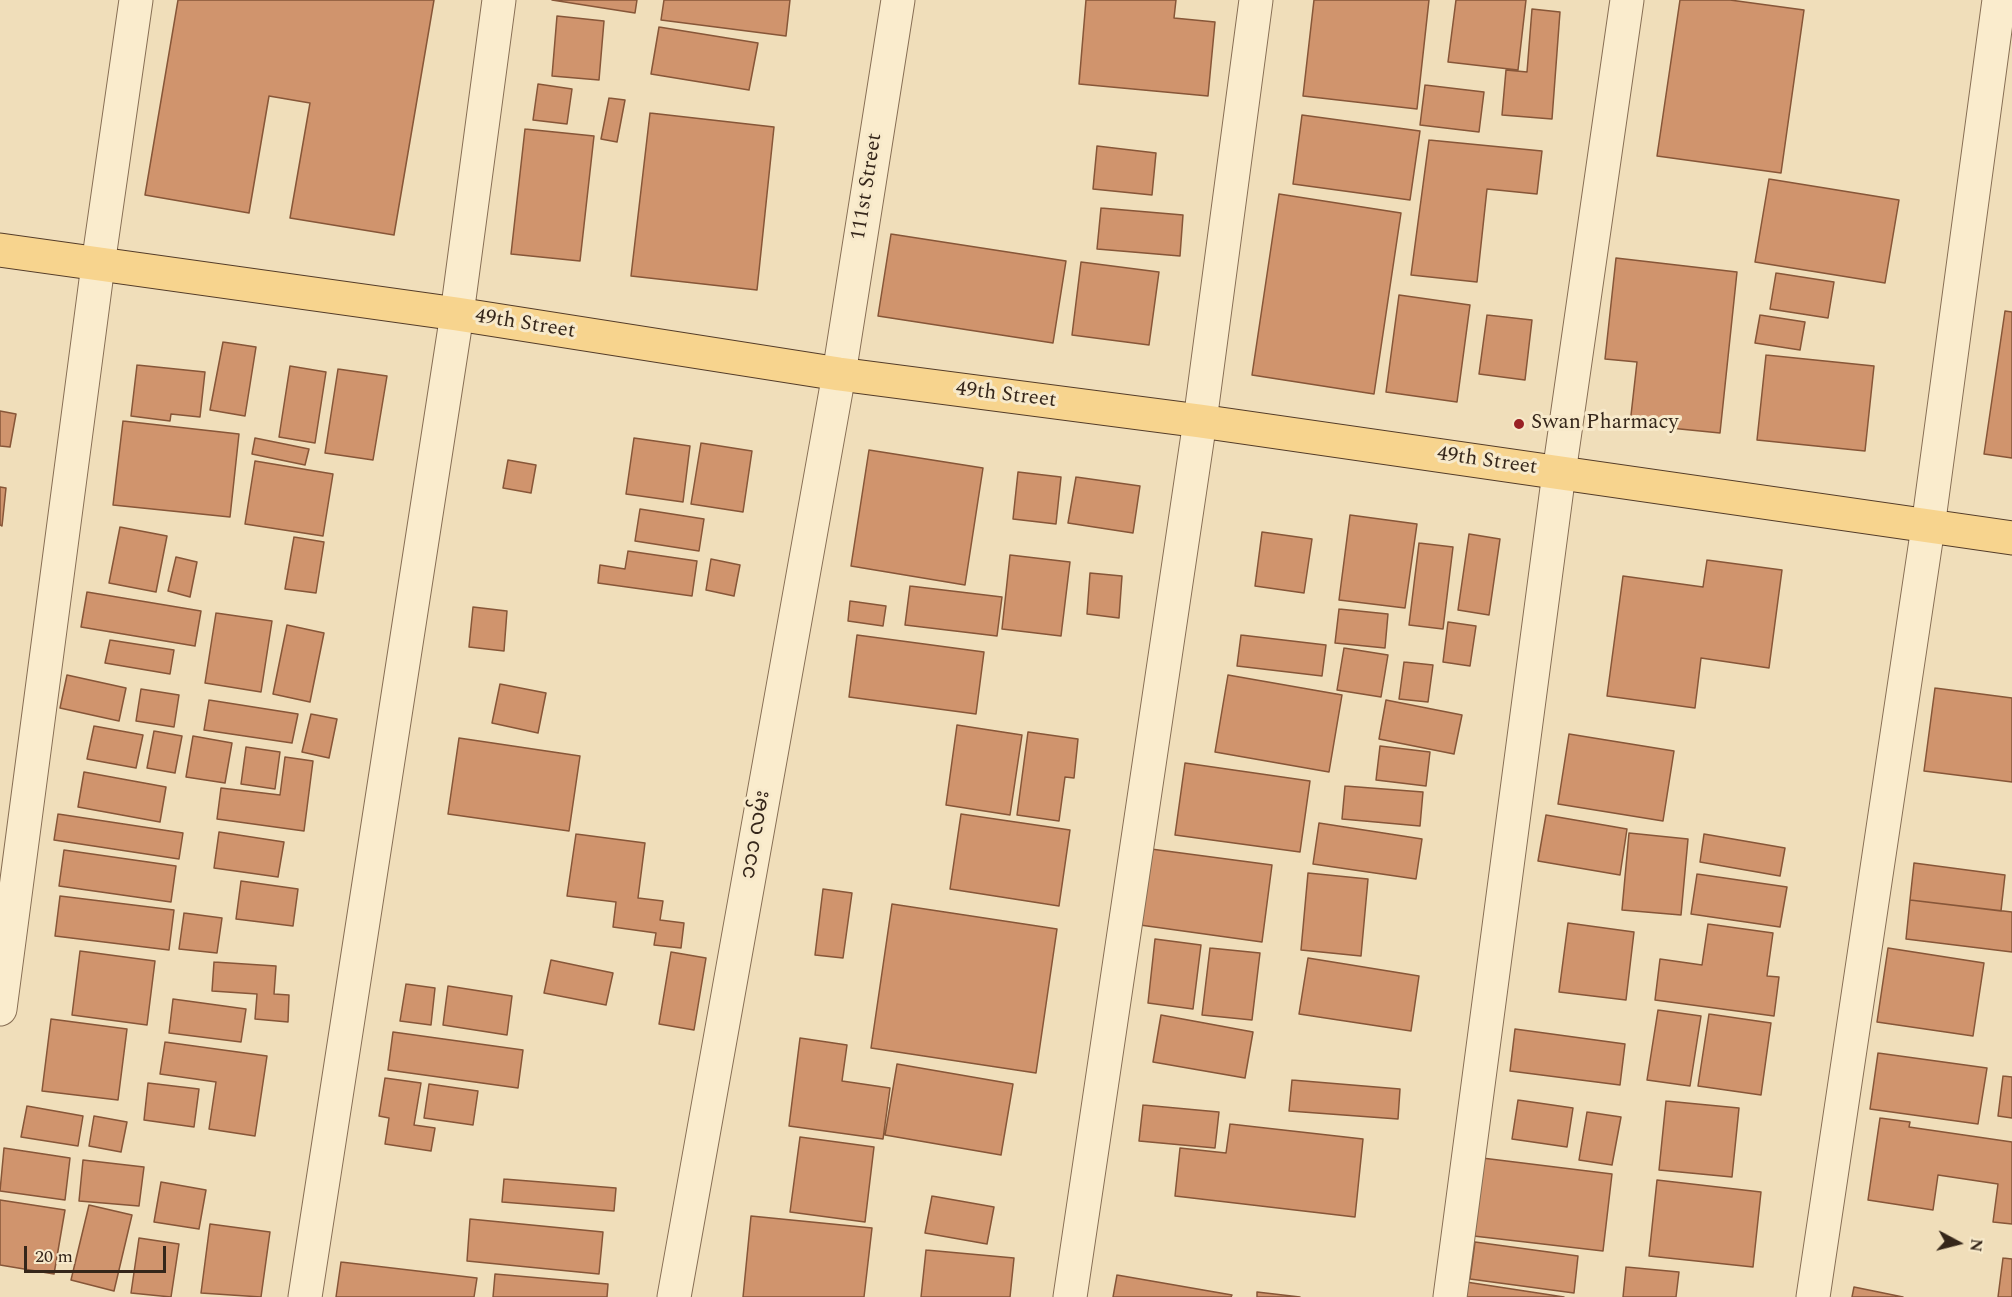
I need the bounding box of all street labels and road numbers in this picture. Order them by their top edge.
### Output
street label: 111st Street [847,132,889,242]
street label: 49th Street [473,305,577,345]
street label: 49th Street [954,377,1058,415]
street label: 49th Street [1435,442,1539,482]
street label: ၁၁၁ လမ်း [737,789,777,881]

